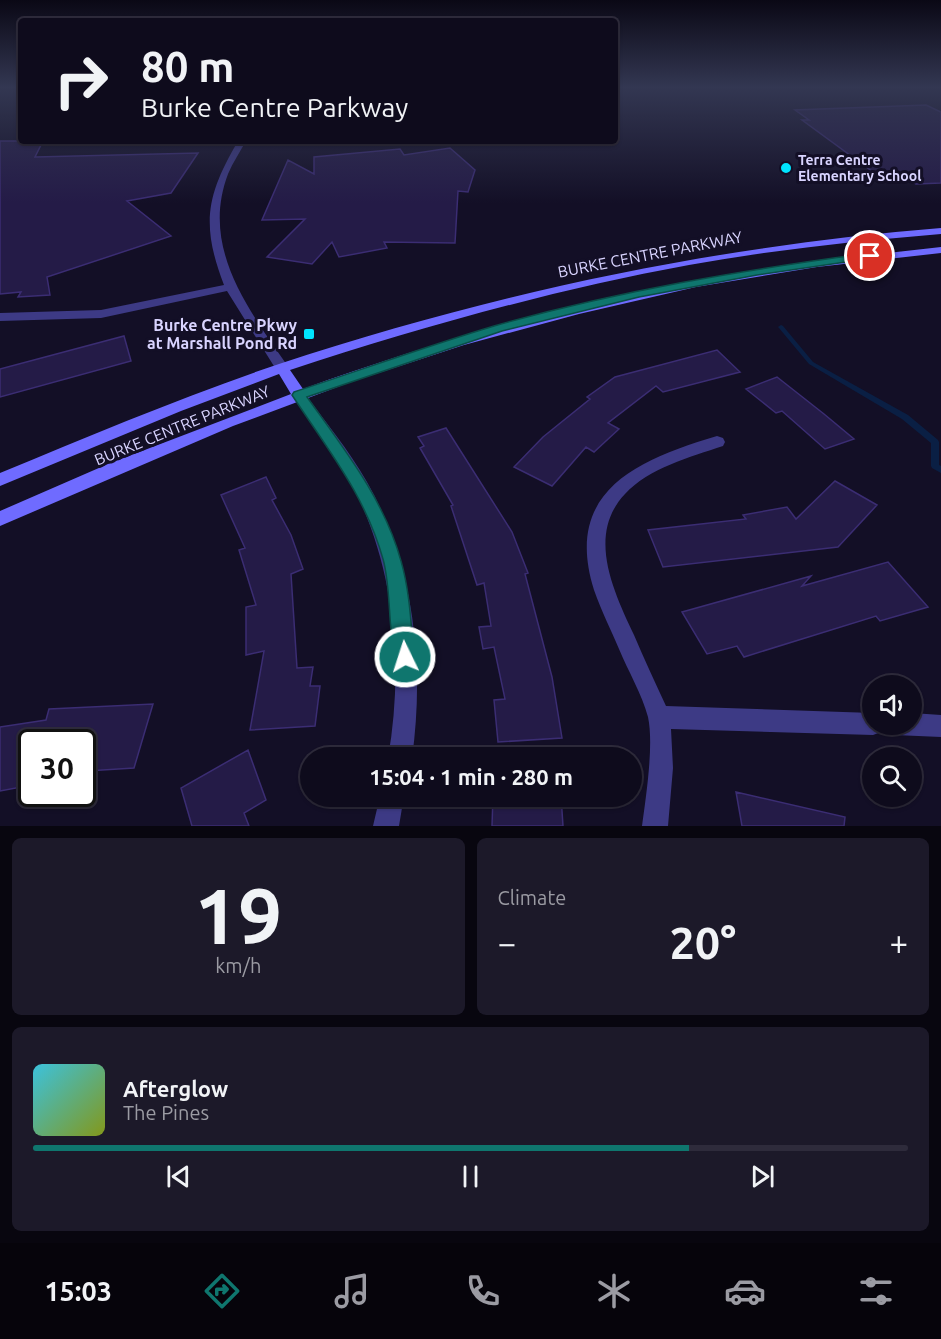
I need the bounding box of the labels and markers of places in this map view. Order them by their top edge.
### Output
place label: Terra Centre Elementary School [798,152,921,184]
marker: Terra Centre Elementary School [779,161,793,175]
pin [844,230,895,281]
place label: Burke Centre Pkwy at Marshall Pond Rd [147,316,297,352]
marker: Burke Centre Pkwy at Marshall Pond Rd [302,327,316,341]

